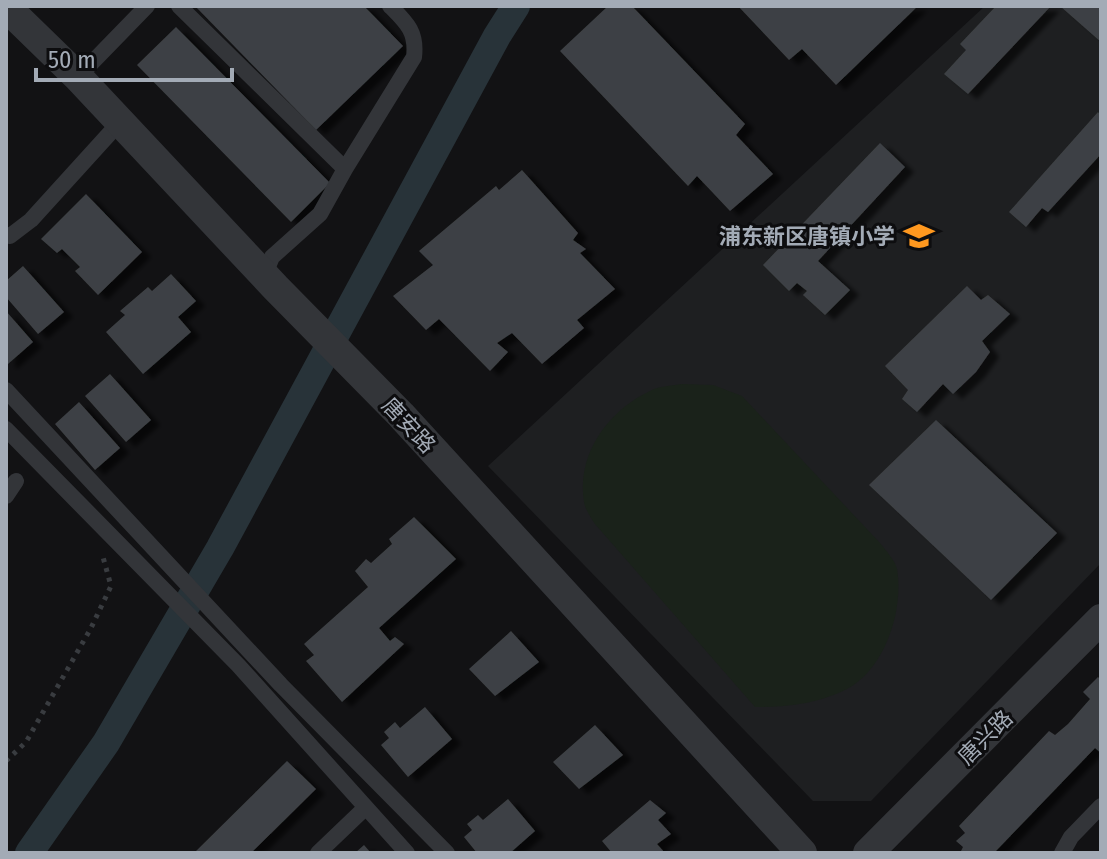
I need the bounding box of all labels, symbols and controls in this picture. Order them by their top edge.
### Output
scale bar [36,32,232,82]
text: 50 m [48,46,96,74]
school or university icon: 浦东新区唐镇小学 [902,219,936,253]
place label: 浦东新区唐镇小学 [719,223,895,250]
street label: 唐安路 [376,392,441,459]
street label: 唐兴路 [952,704,1018,770]

